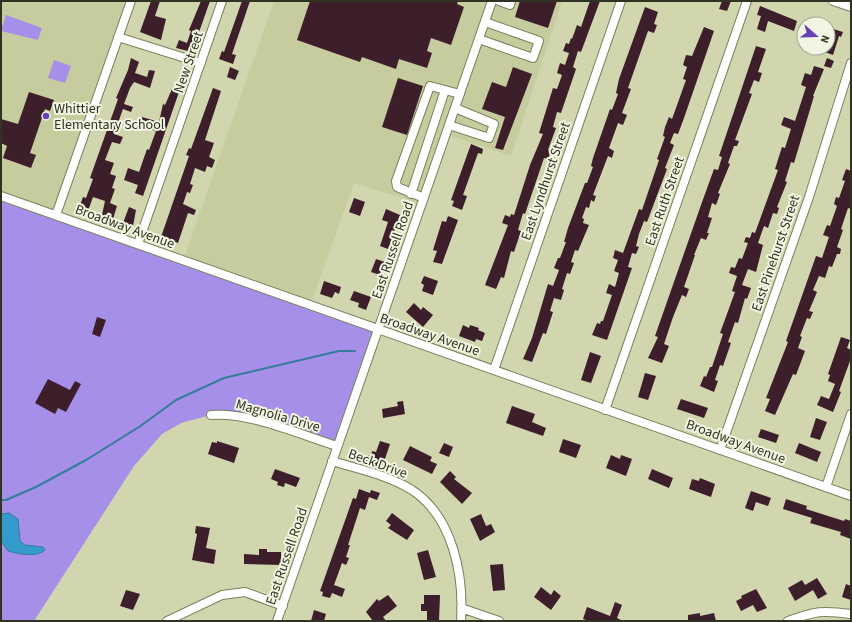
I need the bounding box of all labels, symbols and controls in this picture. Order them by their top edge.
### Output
north arrow [796,16,836,56]
street label: New Street [169,29,209,96]
text: N [817,33,833,45]
place label: Whittier Elementary School [54,99,165,135]
marker: Whittier Elementary School [41,111,51,121]
street label: East Lyndhurst Street [516,119,576,243]
street label: East Ruth Street [640,154,690,249]
street label: East Pinehurst Street [747,192,805,314]
street label: East Russell Road [367,199,419,302]
street label: Broadway Avenue [72,200,177,254]
street label: Broadway Avenue [377,308,482,361]
street label: Magnolia Drive [233,394,322,438]
street label: Broadway Avenue [683,415,788,469]
street label: Beck Drive [345,444,410,484]
street label: East Russell Road [261,505,313,608]

